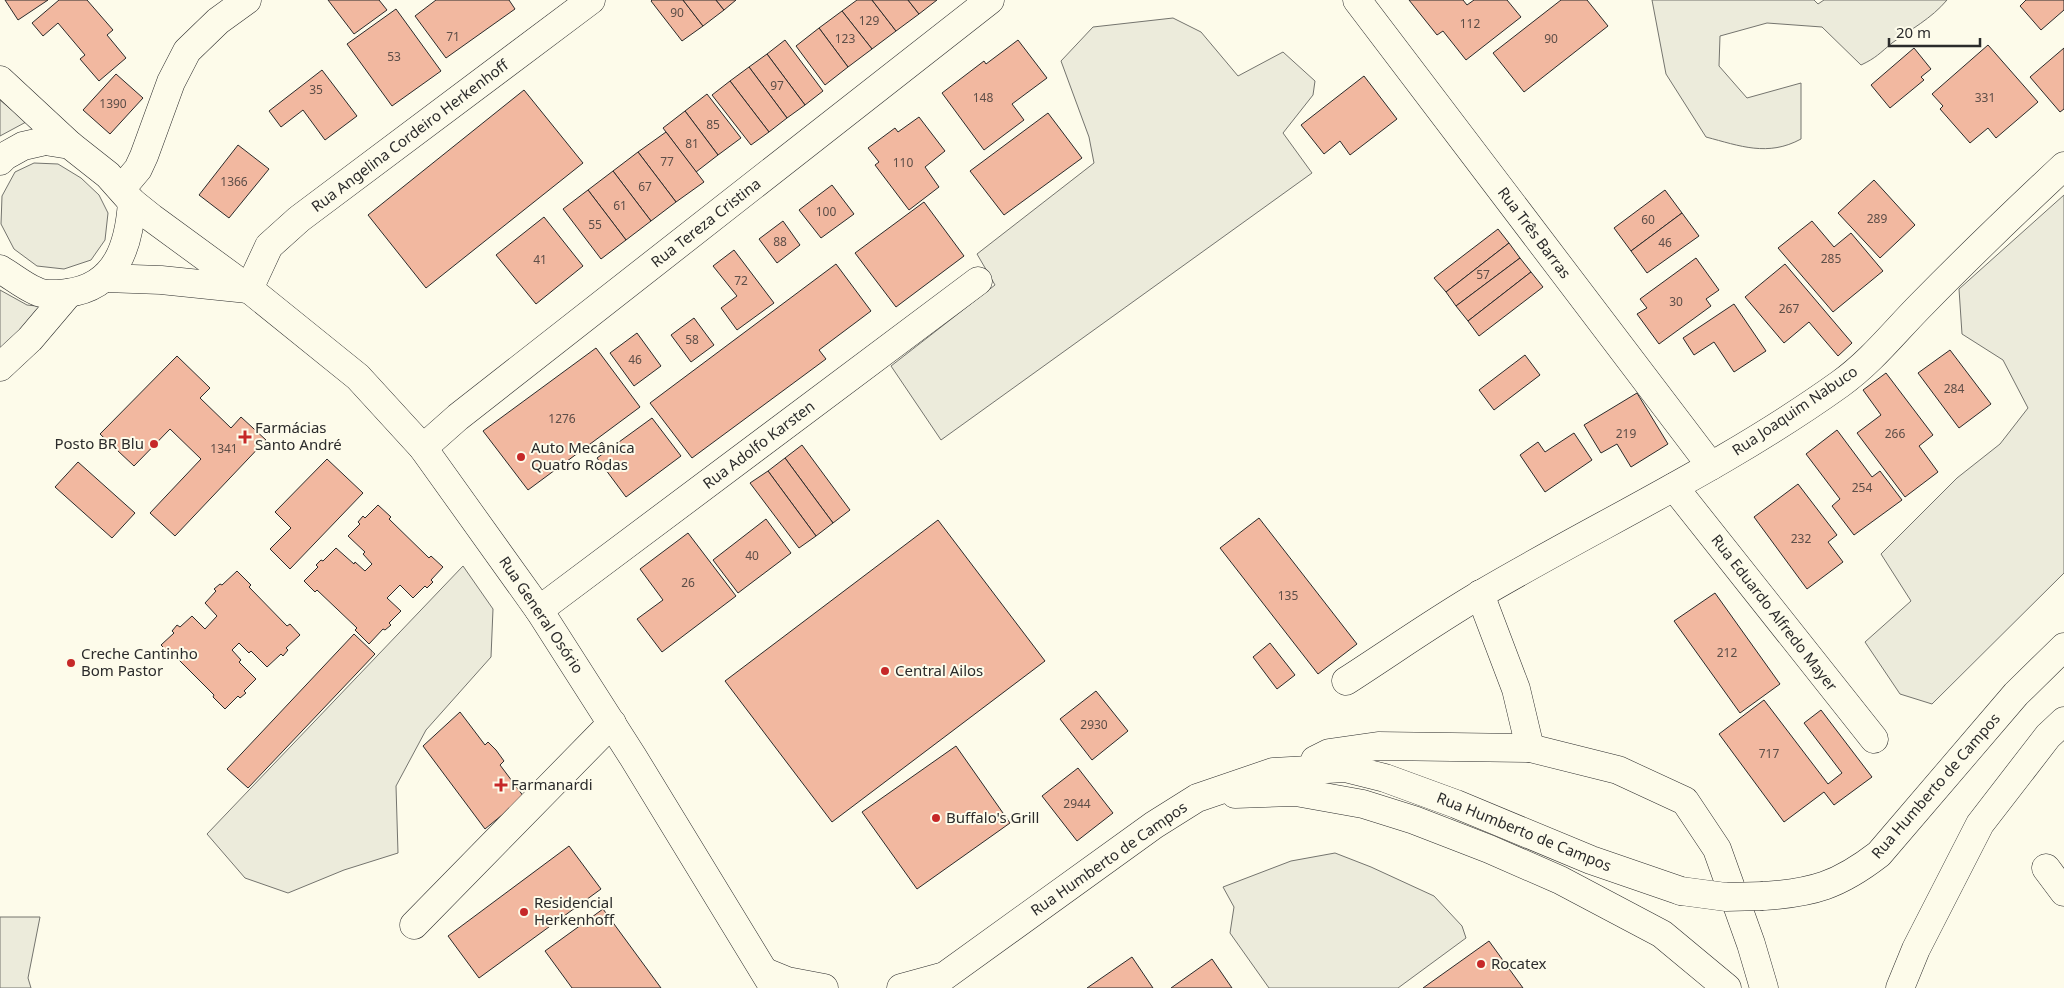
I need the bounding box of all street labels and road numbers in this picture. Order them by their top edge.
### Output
street label: Rua Angelina Cordeiro Herkenhoff [307,54,513,216]
street label: Rua Tereza Cristina [646,173,764,271]
street label: Rua Três Barras [1494,183,1576,282]
street label: Rua Joaquim Nabuco [1728,361,1861,460]
street label: Rua Adolfo Karsten [698,396,818,493]
street label: Rua Eduardo Alfredo Mayer [1707,530,1842,695]
street label: Rua General Osório [495,552,588,677]
street label: Rua Humberto de Campos [1866,708,2004,862]
street label: Rua Humberto de Campos [1434,787,1615,875]
street label: Rua Humberto de Campos [1026,796,1191,920]

